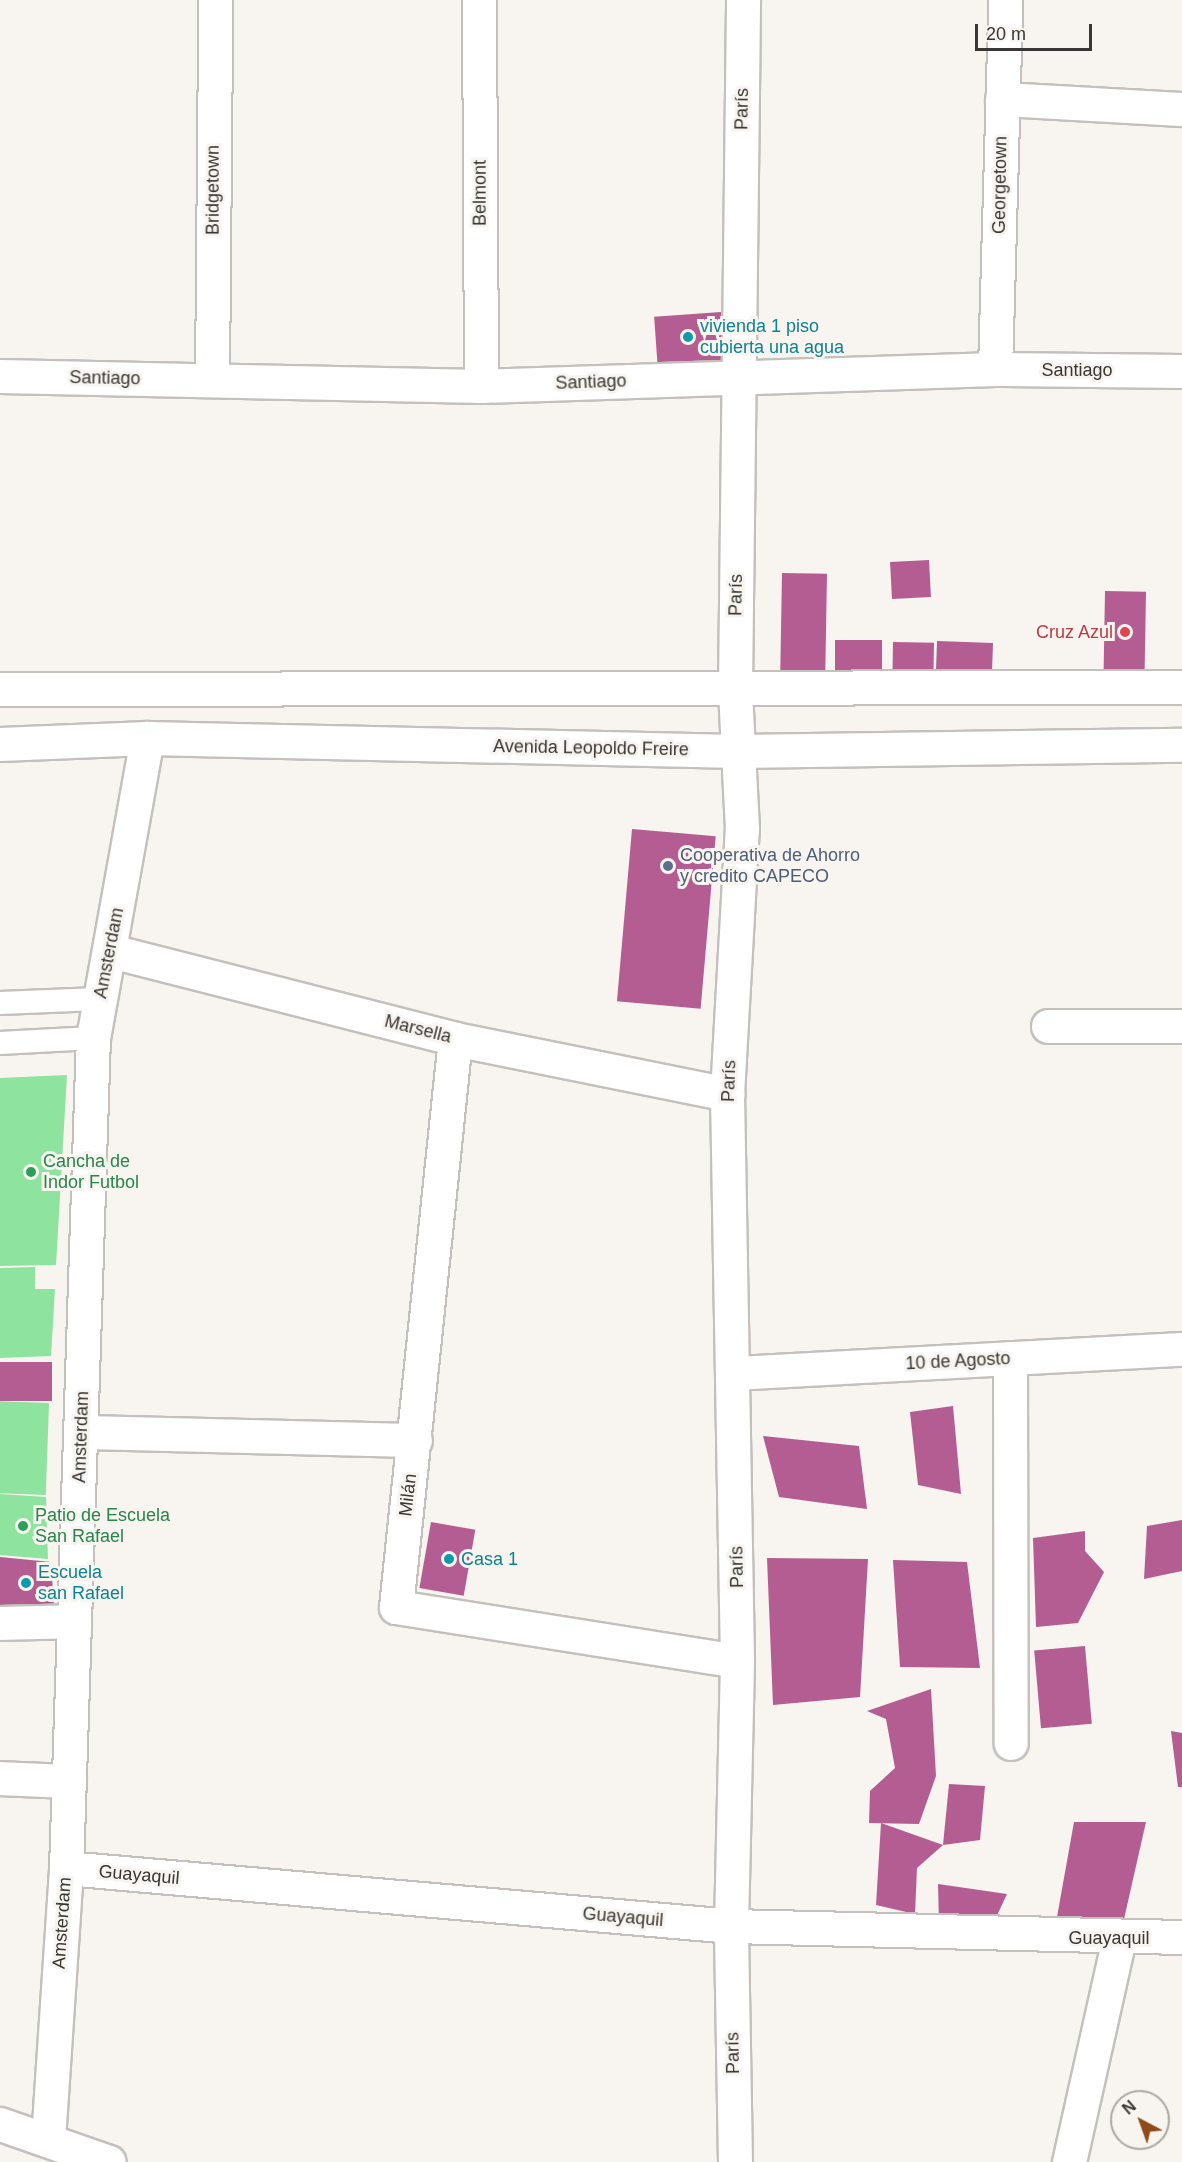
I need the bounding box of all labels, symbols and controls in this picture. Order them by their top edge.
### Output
scale bar [978,12,1095,50]
text: 20 m [986,24,1026,44]
street label: París [731,88,753,130]
street label: Georgetown [988,136,1012,234]
street label: Bridgetown [202,145,224,235]
street label: Belmont [469,160,491,226]
place label: vivienda 1 piso cubierta una agua [700,316,844,358]
marker: vivienda 1 piso cubierta una agua [681,330,695,344]
street label: Santiago [1041,359,1113,381]
street label: Santiago [69,367,141,389]
street label: Santiago [555,370,627,394]
street label: París [725,574,747,616]
place label: Cruz Azul [1035,621,1113,643]
marker: Cruz Azul [1118,625,1132,639]
street label: Avenida Leopoldo Freire [493,735,689,761]
place label: Cooperativa de Ahorro y credito CAPECO [680,845,861,888]
marker: Cooperativa de Ahorro y credito CAPECO [661,859,675,873]
street label: Amsterdam [90,906,128,1000]
street label: Marsella [382,1010,454,1048]
street label: París [717,1060,741,1102]
place label: Cancha de Indor Futbol [43,1151,139,1194]
marker: Cancha de Indor Futbol [24,1165,38,1179]
street label: 10 de Agosto [904,1347,1012,1375]
street label: Amsterdam [69,1391,93,1483]
street label: Milán [395,1472,421,1518]
place label: Patio de Escuela San Rafael [35,1505,170,1547]
marker: Patio de Escuela San Rafael [16,1519,30,1533]
street label: París [726,1546,748,1588]
place label: Casa 1 [461,1548,518,1570]
marker: Casa 1 [442,1552,456,1566]
place label: Escuela san Rafael [38,1562,124,1604]
marker: Escuela san Rafael [19,1576,33,1590]
street label: Guayaquil [98,1861,180,1889]
street label: Amsterdam [48,1876,76,1970]
street label: Guayaquil [582,1903,664,1931]
street label: Guayaquil [1068,1927,1150,1949]
street label: París [722,2032,744,2074]
north arrow [1110,2090,1170,2150]
text: N [1119,2097,1139,2118]

